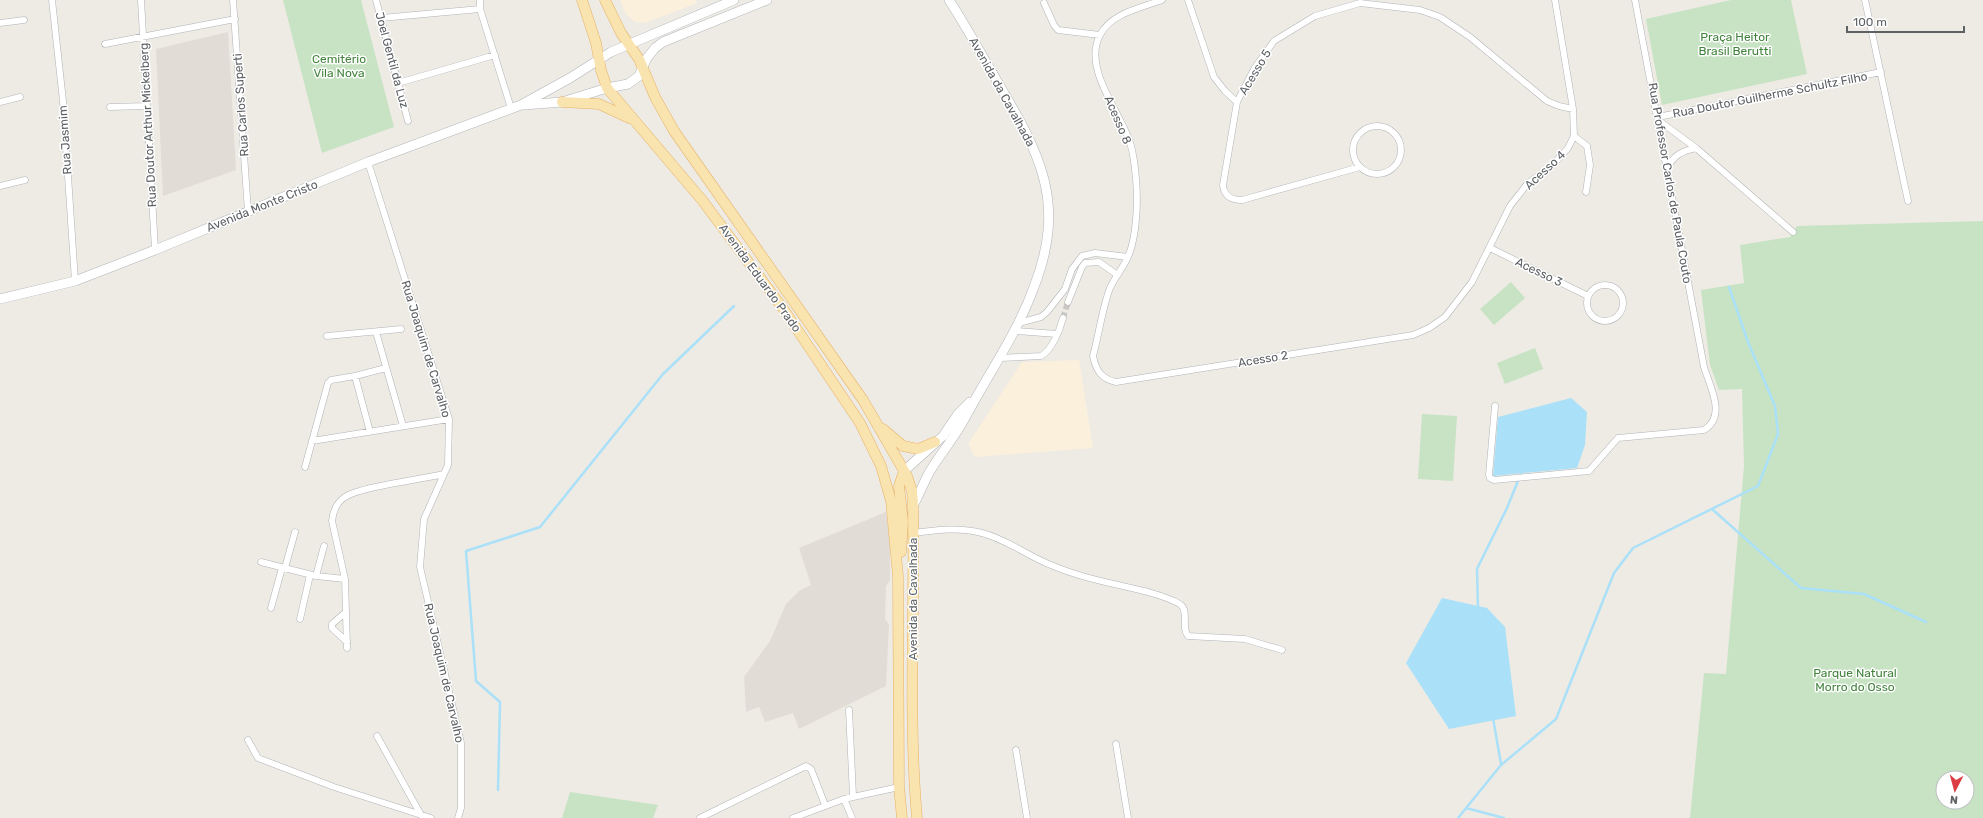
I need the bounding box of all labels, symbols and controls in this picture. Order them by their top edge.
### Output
scale bar [1847,8,1964,34]
street label: Joel Gentil da Luz [372,10,412,110]
text: 100 m [1853,15,1887,29]
park label: Praça Heitor Brasil Berutti [1699,30,1771,58]
street label: Avenida da Cavalhada [966,35,1038,149]
street label: Rua Doutor Arthur Mickelberg [137,42,159,208]
street label: Acesso 5 [1236,47,1274,97]
park label: Cemitério Vila Nova [312,52,366,80]
street label: Rua Carlos Superti [230,53,252,157]
street label: Rua Doutor Guilherme Schultz Filho [1671,69,1869,121]
street label: Rua Professor Carlos de Paula Couto [1645,82,1695,285]
street label: Acesso 8 [1102,94,1134,146]
street label: Rua Jasmim [56,105,74,175]
street label: Acesso 4 [1522,147,1569,192]
street label: Avenida Monte Cristo [204,177,320,235]
street label: Avenida Eduardo Prado [716,221,804,335]
street label: Acesso 3 [1513,255,1565,289]
street label: Rua Joaquim de Carvalho [398,279,454,419]
street label: Acesso 2 [1237,348,1289,370]
street label: Avenida da Cavalhada [906,538,920,660]
street label: Rua Joaquim de Carvalho [421,602,467,744]
park label: Parque Natural Morro do Osso [1813,666,1897,694]
north arrow [1935,770,1975,810]
text: N [1949,793,1959,806]

